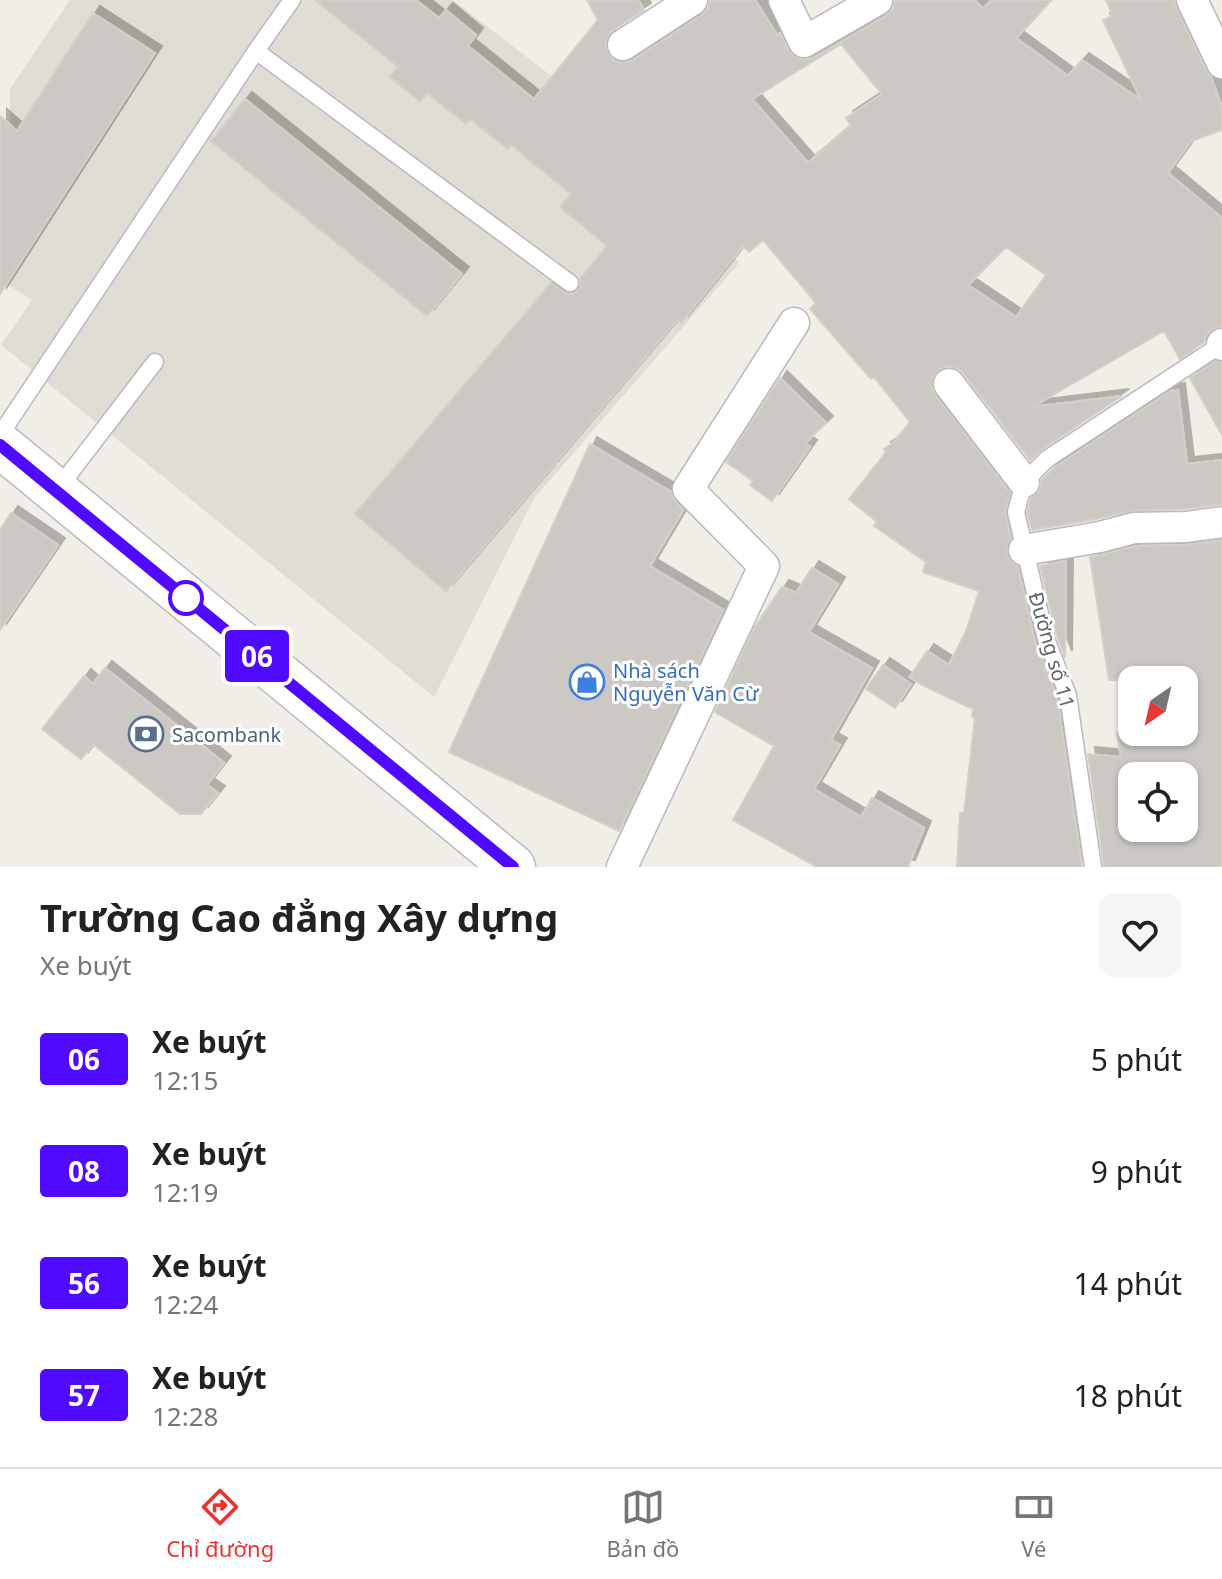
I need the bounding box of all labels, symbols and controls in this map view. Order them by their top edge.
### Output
unlabelled marker [169,581,203,615]
street label: Đường số 11 [1022,589,1082,711]
line badge: 06 [221,630,293,682]
text: 06 [241,637,273,675]
place label: Nhà sách Nguyễn Văn Cừ [613,657,760,707]
shop icon: Nhà sách Nguyễn Văn Cừ [568,663,606,701]
north arrow [1118,666,1198,746]
map controls [1118,666,1198,842]
bank icon: Sacombank [127,715,165,753]
place label: Sacombank [172,721,281,748]
button: locate [1118,762,1198,842]
text: Trường Cao đẳng Xây dựng [40,891,558,943]
button: heart [1098,893,1182,977]
text: Xe buýt [40,947,131,983]
text: Xe buýt [152,1021,266,1062]
text: 5 phút [1091,1039,1182,1080]
text: 06 [68,1040,100,1078]
text: 12:15 [152,1062,218,1098]
text: Xe buýt [152,1133,266,1174]
text: 9 phút [1091,1151,1182,1192]
text: 08 [68,1152,100,1190]
text: 12:19 [152,1174,218,1210]
text: Xe buýt [152,1245,266,1286]
text: 14 phút [1074,1263,1182,1304]
text: 56 [68,1264,100,1302]
text: 12:24 [152,1286,218,1322]
text: Xe buýt [152,1357,266,1398]
text: 18 phút [1074,1375,1182,1416]
text: 57 [68,1376,100,1414]
text: 12:28 [152,1398,218,1434]
tab: Chỉ đường [166,1485,274,1563]
tab: Bản đồ [607,1485,679,1563]
tab: Vé [1012,1485,1056,1563]

